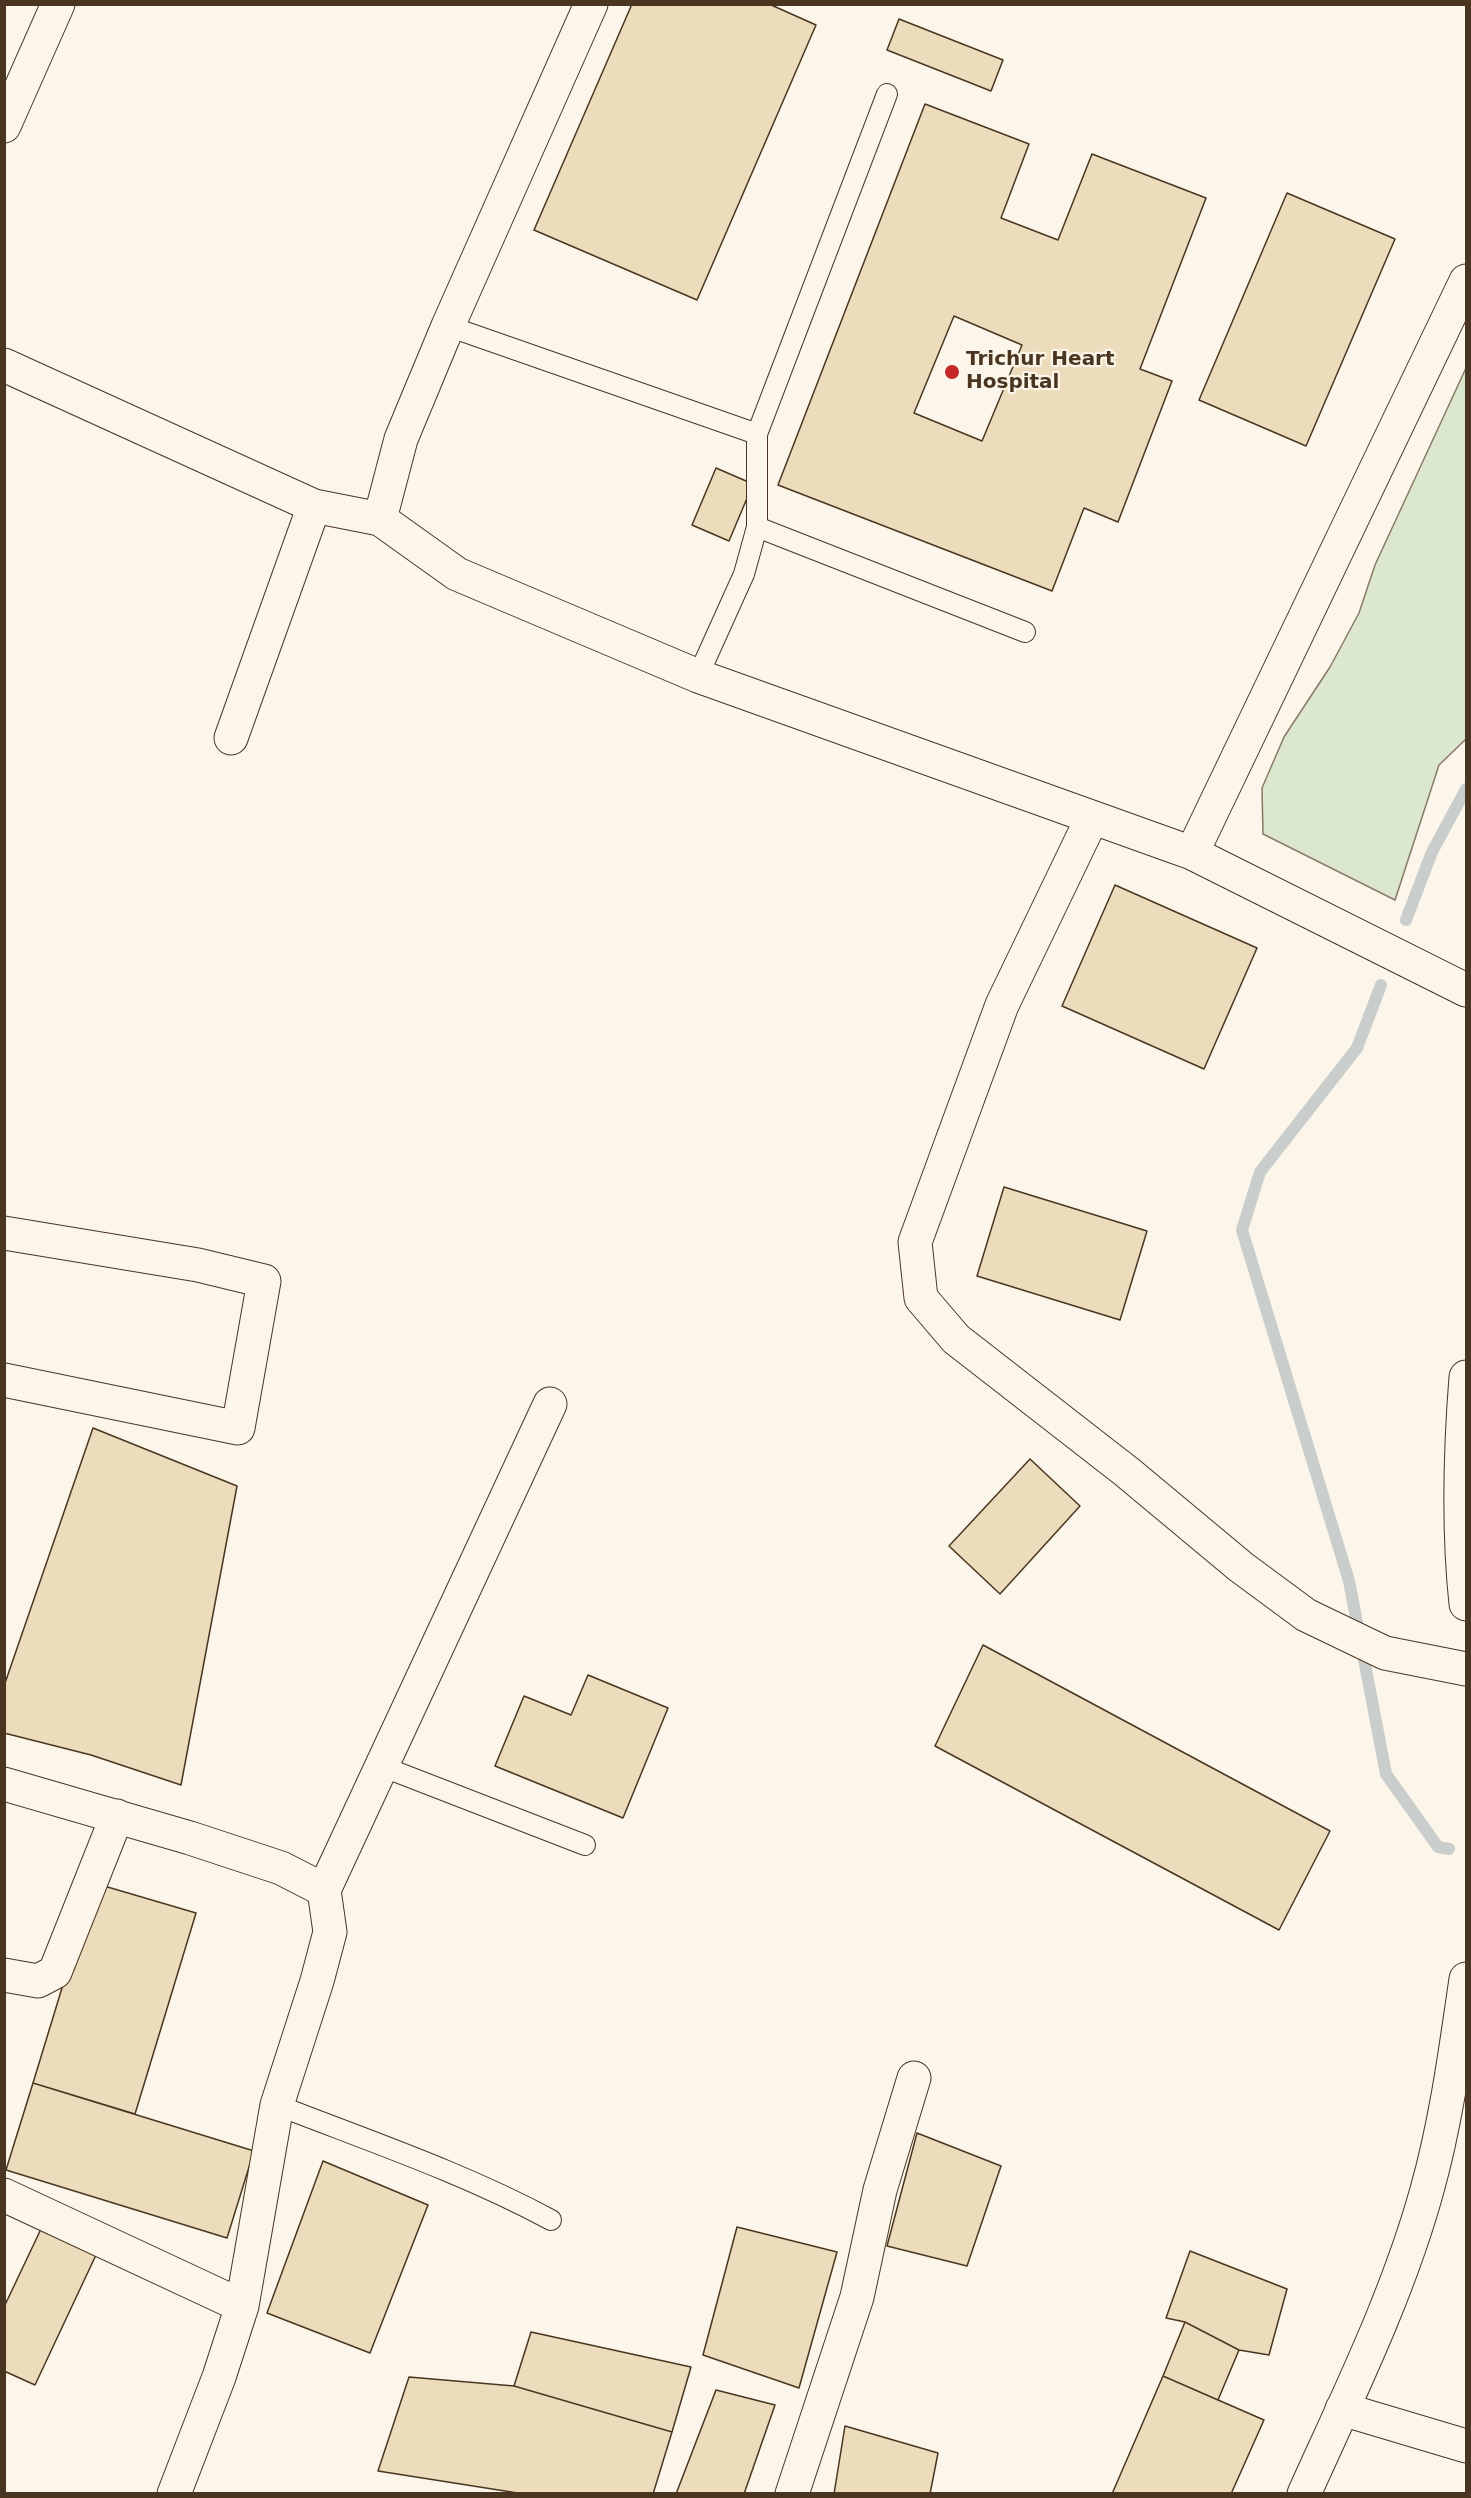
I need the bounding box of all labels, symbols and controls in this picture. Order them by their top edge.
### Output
place label: Trichur Heart Hospital [966,348,1115,395]
marker: Trichur Heart Hospital [943,363,961,381]

